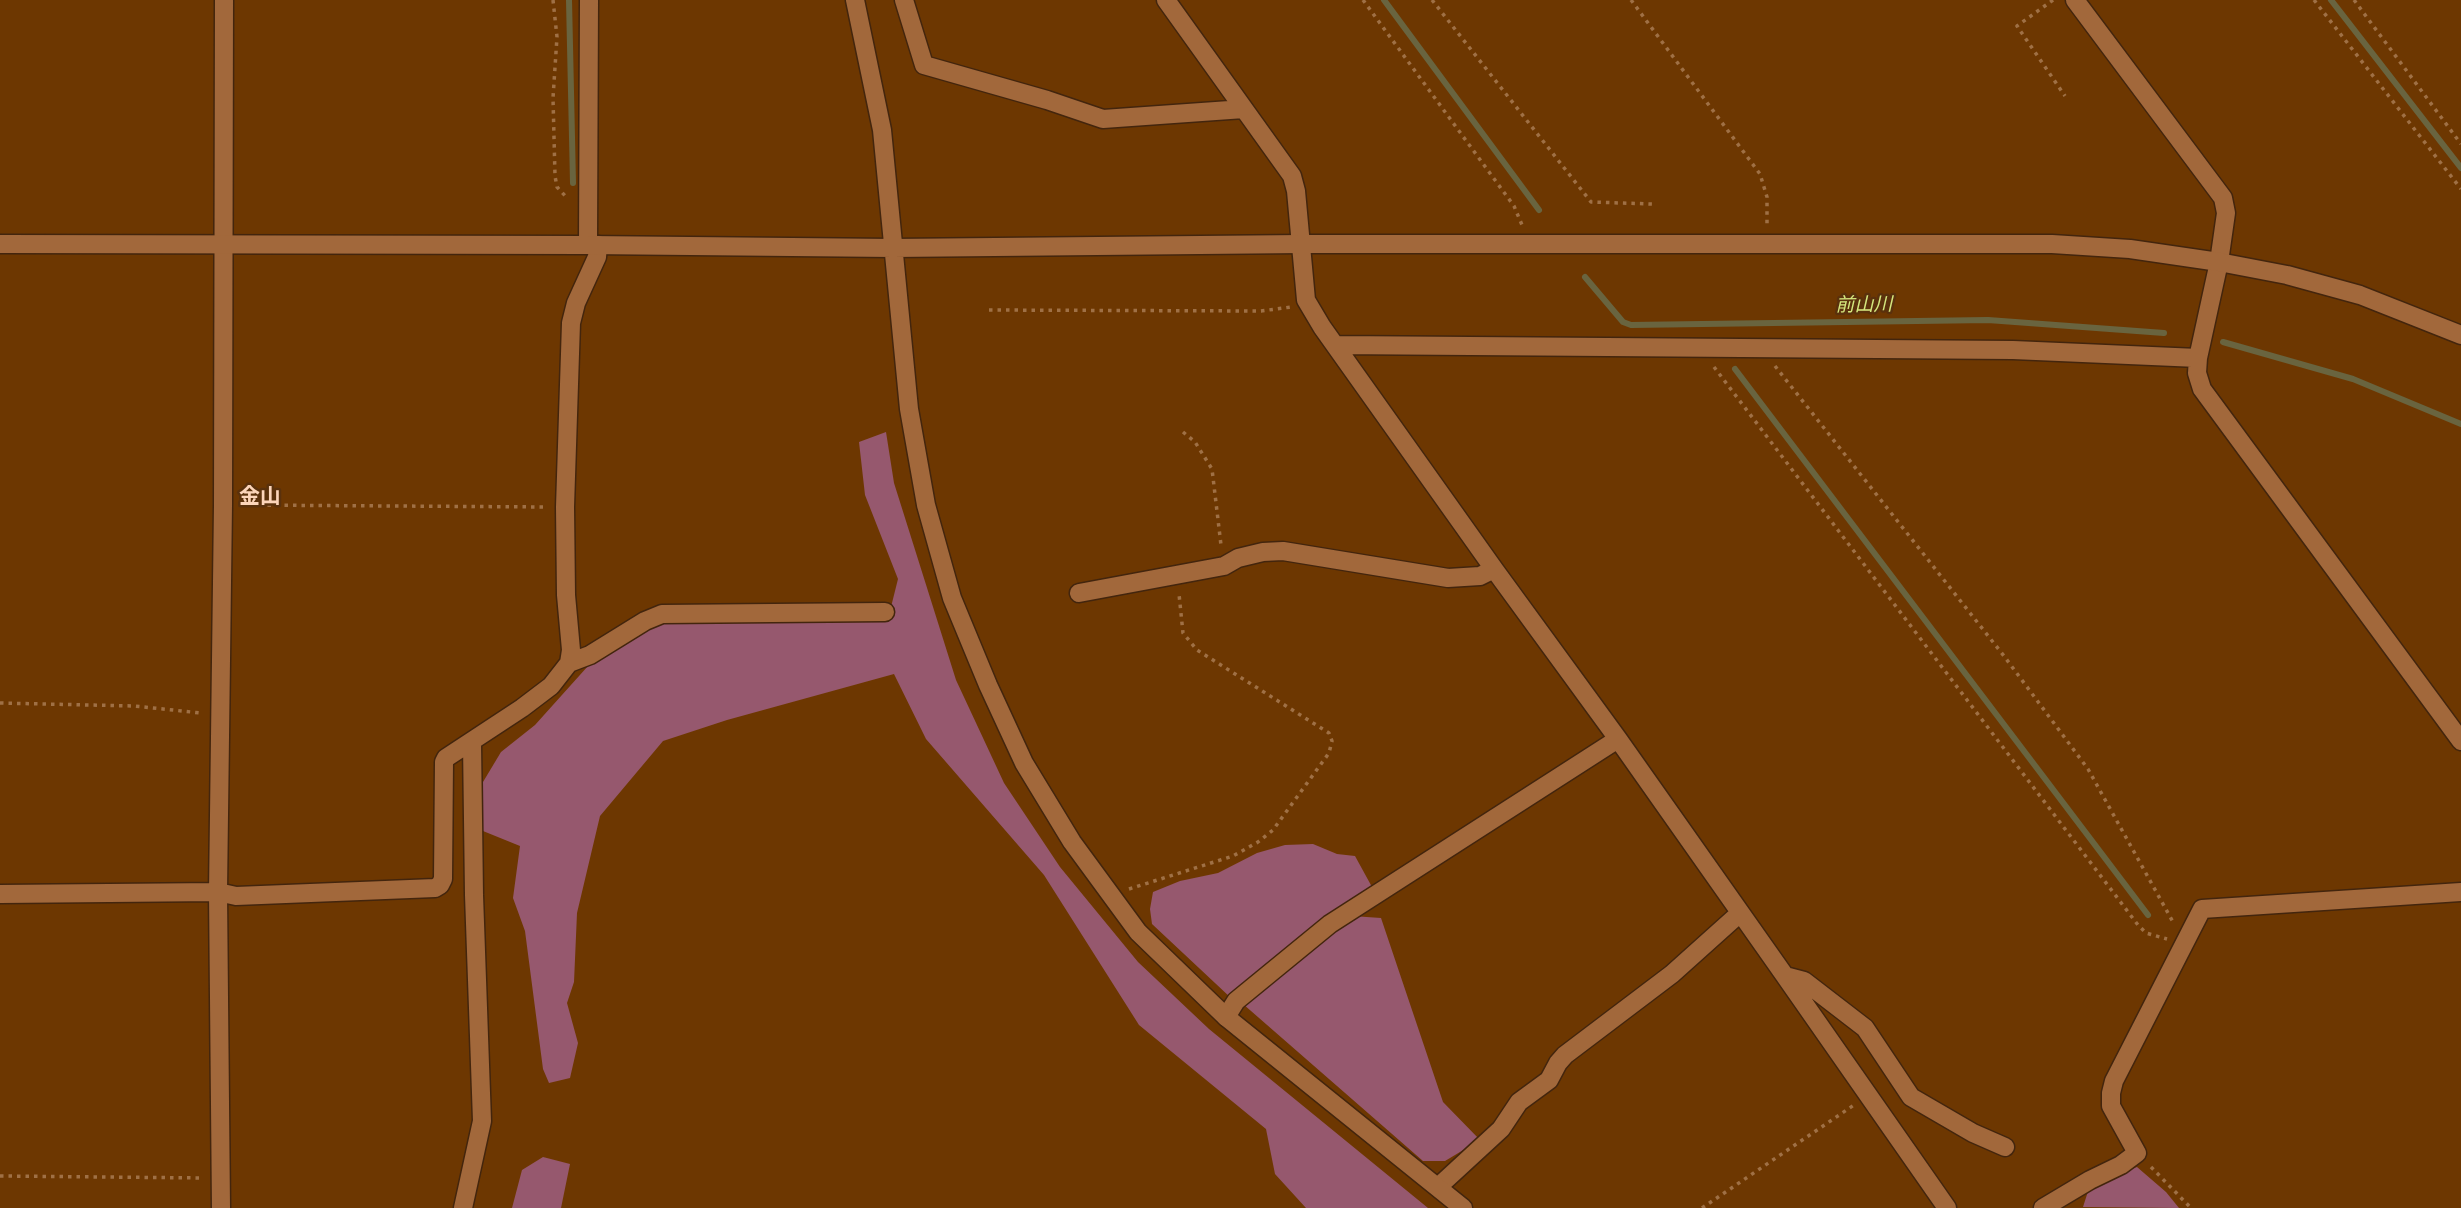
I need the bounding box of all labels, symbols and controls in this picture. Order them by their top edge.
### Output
water label: 前山川 [1835,294,1893,318]
district label: 金山 [239,485,281,511]

